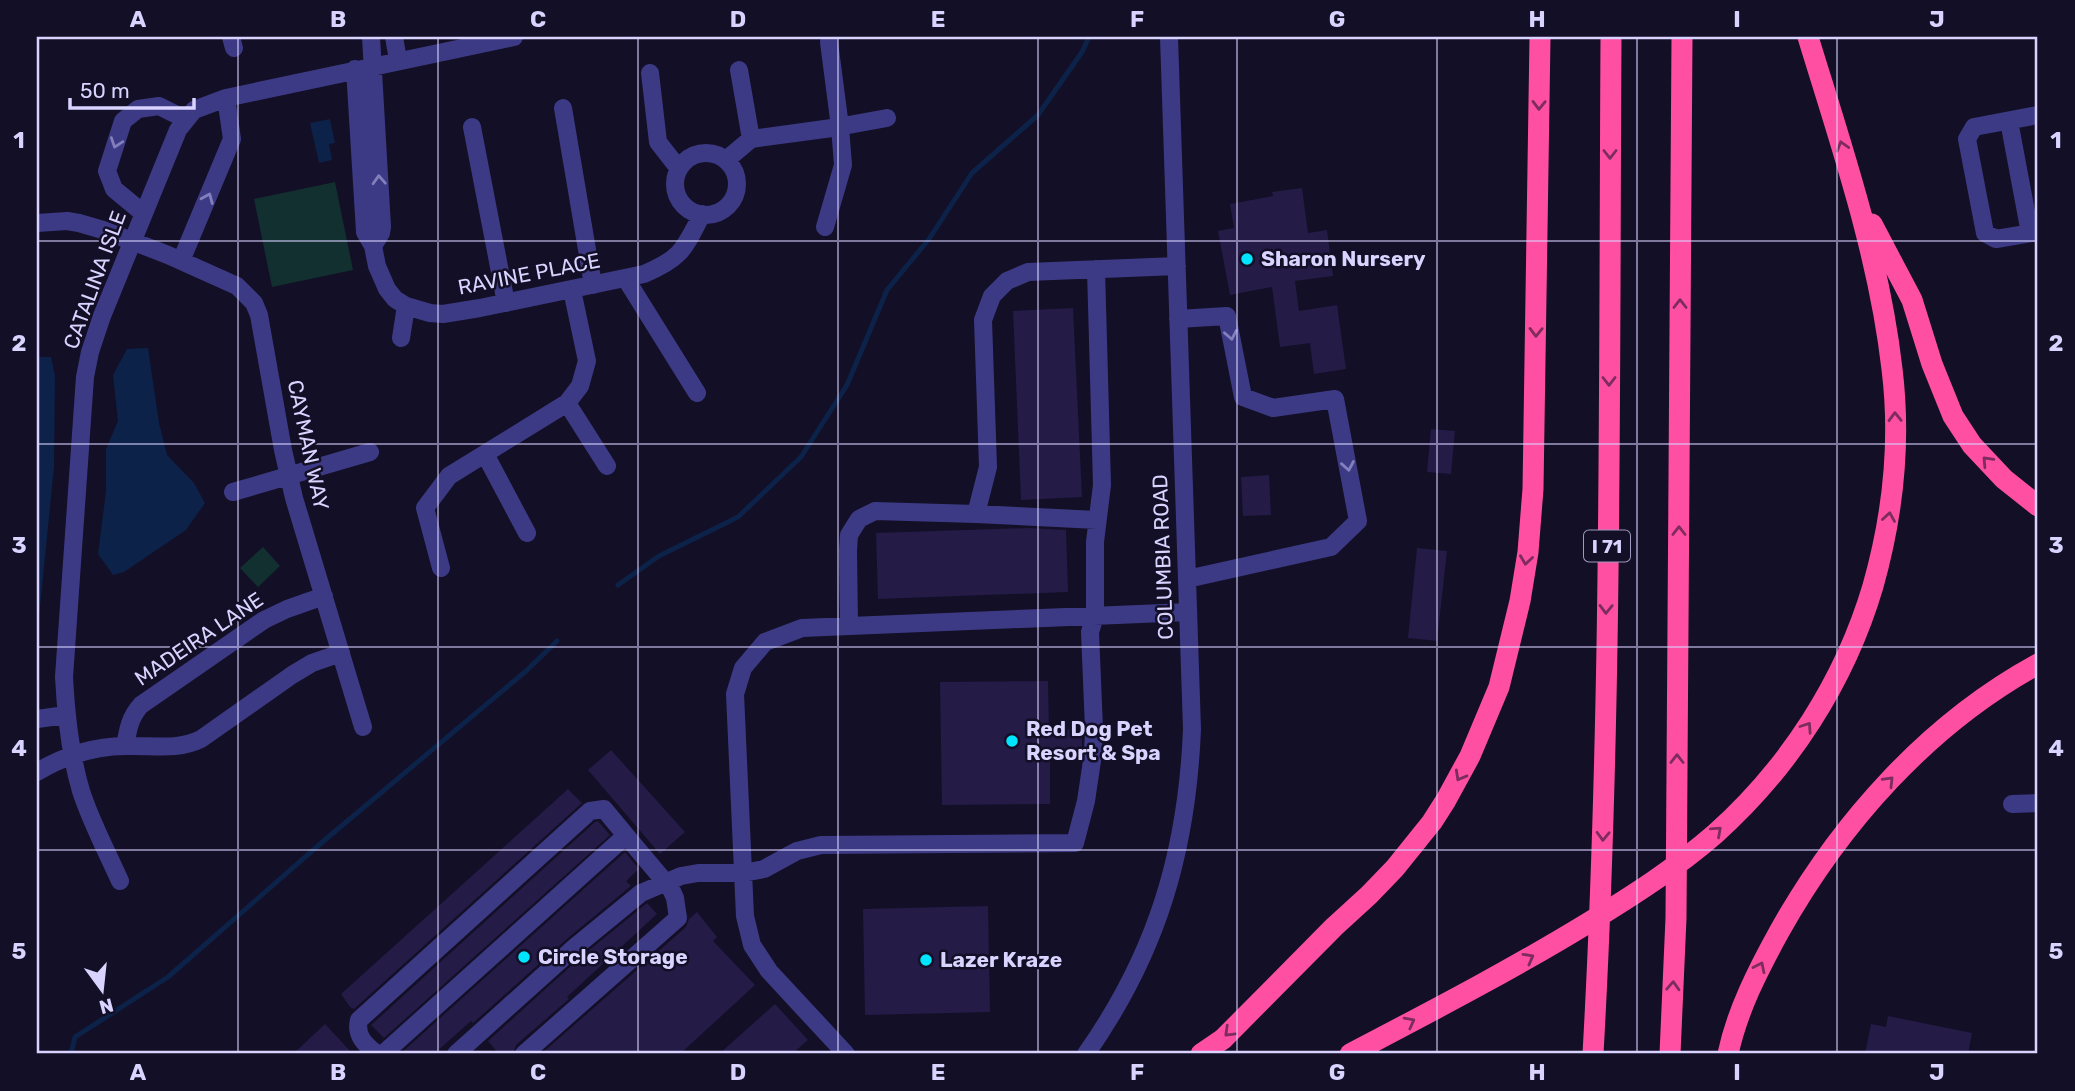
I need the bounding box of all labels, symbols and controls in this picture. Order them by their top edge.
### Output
text: A [130,5,147,33]
text: B [330,5,346,33]
text: C [530,5,546,33]
text: D [730,5,746,33]
text: E [931,5,945,33]
text: F [1130,5,1144,33]
text: G [1329,5,1345,33]
text: H [1528,5,1546,33]
text: I [1733,5,1741,33]
text: J [1929,5,1945,33]
scale bar [70,66,194,110]
text: 50 m [80,78,130,103]
one-way arrow [1531,100,1546,111]
text: 1 [13,126,25,154]
text: 1 [2050,126,2062,154]
one-way arrow [110,137,124,149]
one-way arrow [1835,140,1850,152]
one-way arrow [1602,149,1618,160]
one-way arrow [372,174,387,185]
one-way arrow [199,193,213,205]
street label: CATALINA ISLE [58,207,131,352]
place label: Sharon Nursery [1261,246,1426,271]
street label: RAVINE PLACE [456,247,602,300]
marker: Sharon Nursery [1239,251,1255,267]
one-way arrow [1672,298,1688,308]
one-way arrow [1528,328,1544,338]
text: 2 [12,329,26,357]
one-way arrow [1223,329,1238,340]
text: 2 [2049,329,2063,357]
street label: CAYMAN WAY [282,377,334,512]
one-way arrow [1601,377,1617,387]
one-way arrow [1887,411,1903,421]
one-way arrow [1983,456,1996,469]
one-way arrow [1339,460,1354,472]
street label: COLUMBIA ROAD [1147,474,1178,640]
one-way arrow [1881,511,1896,523]
one-way arrow [1671,525,1687,536]
road number: I 71 [1584,530,1630,562]
text: 3 [11,531,27,559]
text: 3 [2048,531,2064,559]
one-way arrow [1519,554,1534,565]
street label: MADEIRA LANE [130,586,268,691]
one-way arrow [1598,604,1614,615]
place label: Red Dog Pet Resort & Spa [1026,716,1161,765]
one-way arrow [1799,722,1811,735]
marker: Red Dog Pet Resort & Spa [1004,733,1020,749]
text: 4 [11,734,27,762]
text: 4 [2048,734,2064,762]
one-way arrow [1669,753,1685,763]
one-way arrow [1454,768,1468,781]
one-way arrow [1881,776,1894,789]
one-way arrow [1709,827,1722,839]
one-way arrow [1595,831,1610,842]
text: 5 [12,937,27,965]
text: 5 [2049,937,2064,965]
place label: Circle Storage [538,944,688,969]
place label: Lazer Kraze [940,947,1062,972]
marker: Circle Storage [516,949,532,965]
marker: Lazer Kraze [918,952,934,968]
one-way arrow [1522,952,1534,966]
north arrow [66,954,136,1024]
one-way arrow [1752,962,1766,974]
one-way arrow [1665,980,1680,991]
text: N [97,993,116,1019]
one-way arrow [1402,1017,1415,1031]
one-way arrow [1225,1024,1238,1037]
text: A [130,1058,147,1086]
text: B [330,1058,346,1086]
text: C [530,1058,546,1086]
text: D [730,1058,746,1086]
text: E [931,1058,945,1086]
text: F [1130,1058,1144,1086]
text: G [1329,1058,1345,1086]
text: H [1528,1058,1546,1086]
text: I [1733,1058,1741,1086]
text: J [1929,1058,1945,1086]

